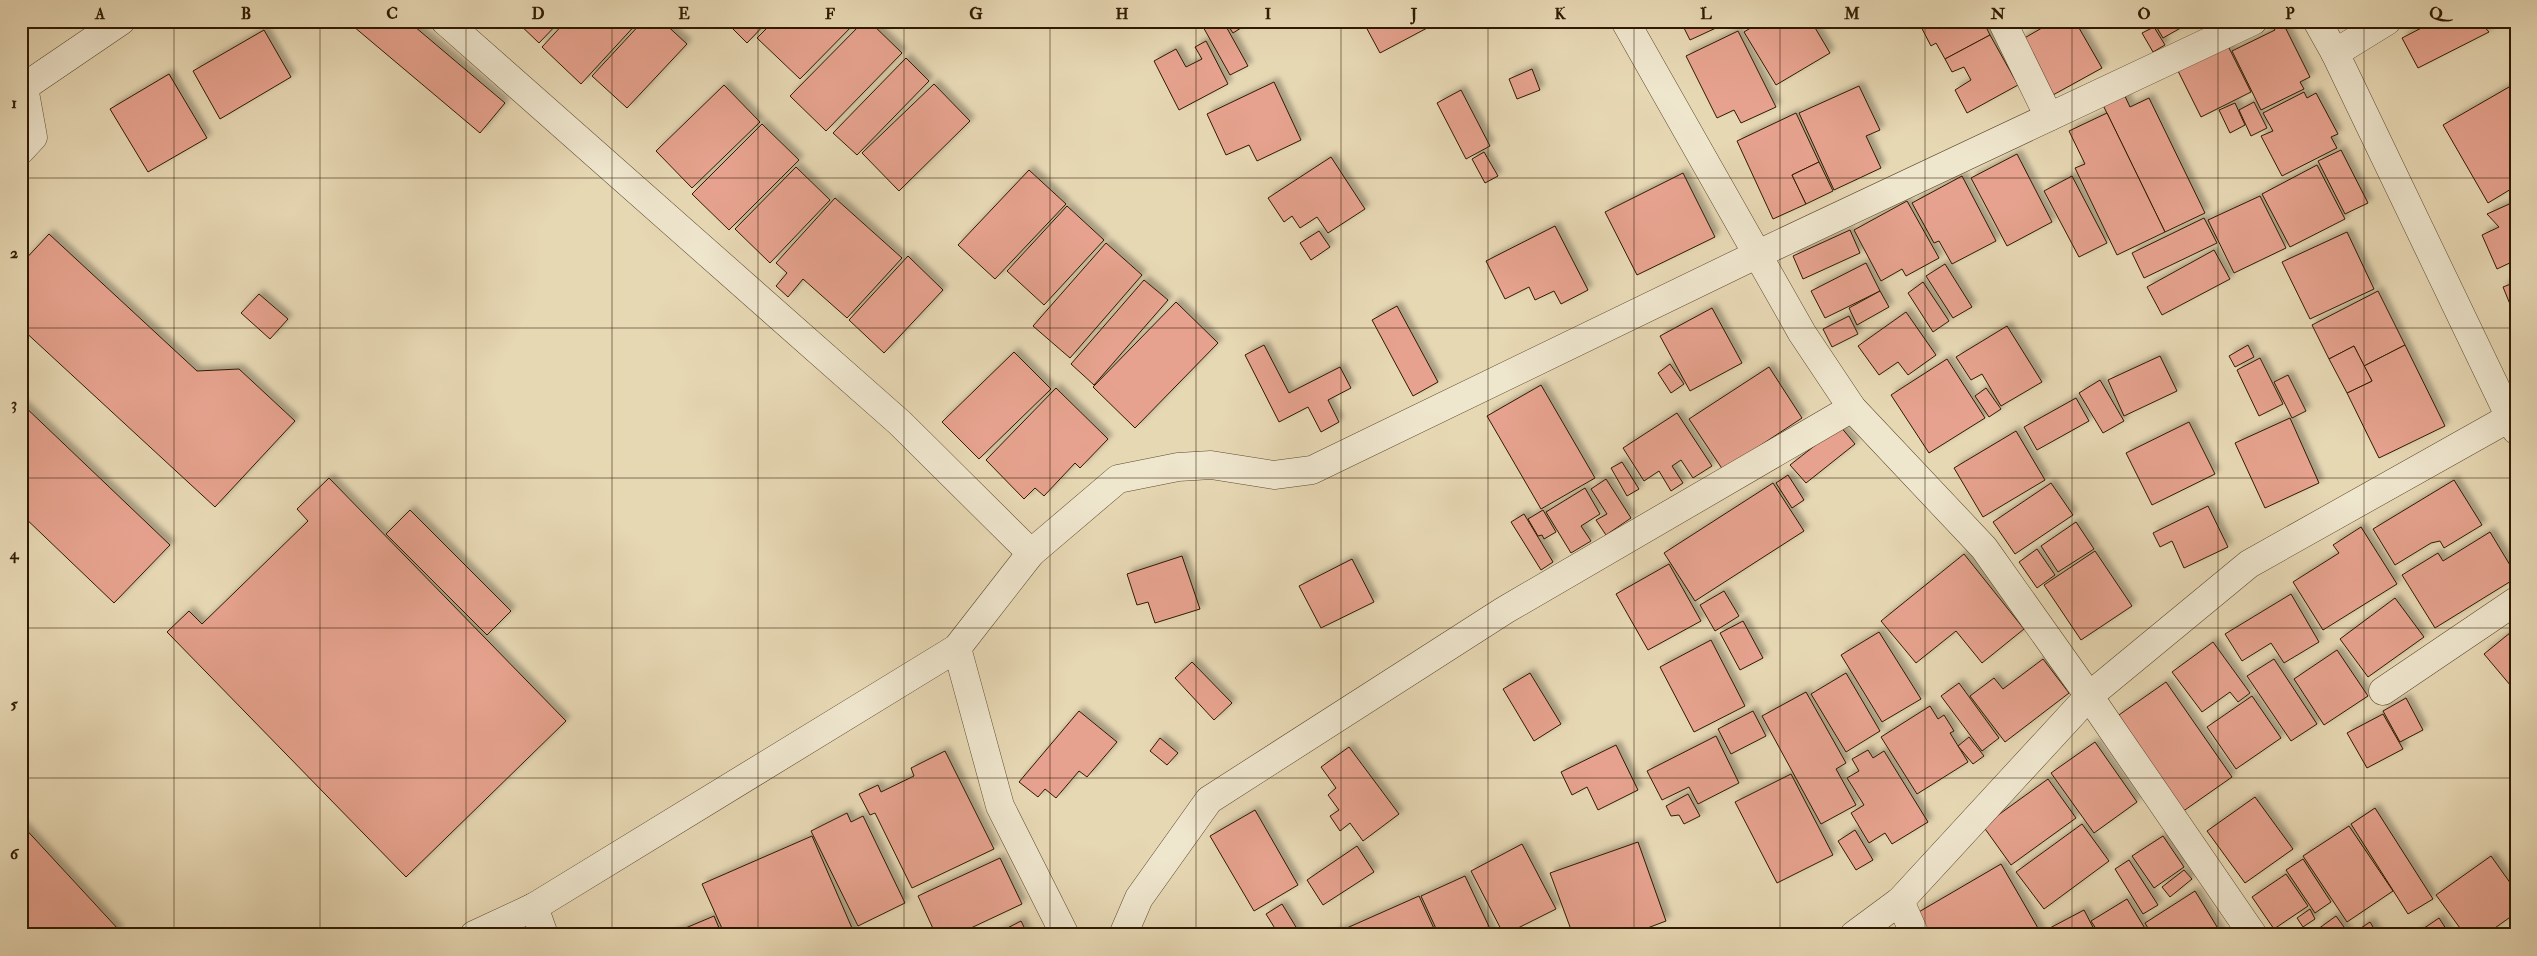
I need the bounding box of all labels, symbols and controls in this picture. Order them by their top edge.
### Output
text: A [94,4,106,24]
text: B [241,4,251,24]
text: C [386,4,398,24]
text: D [531,4,545,24]
text: E [678,4,690,24]
text: F [825,4,835,24]
text: G [969,4,983,24]
text: H [1115,4,1129,24]
text: I [1265,4,1272,24]
text: J [1410,4,1418,25]
text: K [1554,4,1566,24]
text: L [1700,4,1712,24]
text: M [1843,4,1860,24]
text: N [1990,4,2006,24]
text: O [2137,4,2151,24]
text: P [2285,4,2295,24]
text: Q [2429,4,2453,24]
text: 1 [11,93,17,113]
text: 2 [10,243,18,263]
text: 3 [11,394,17,414]
text: 4 [9,544,20,564]
text: 5 [10,694,18,714]
text: 6 [10,844,20,864]

